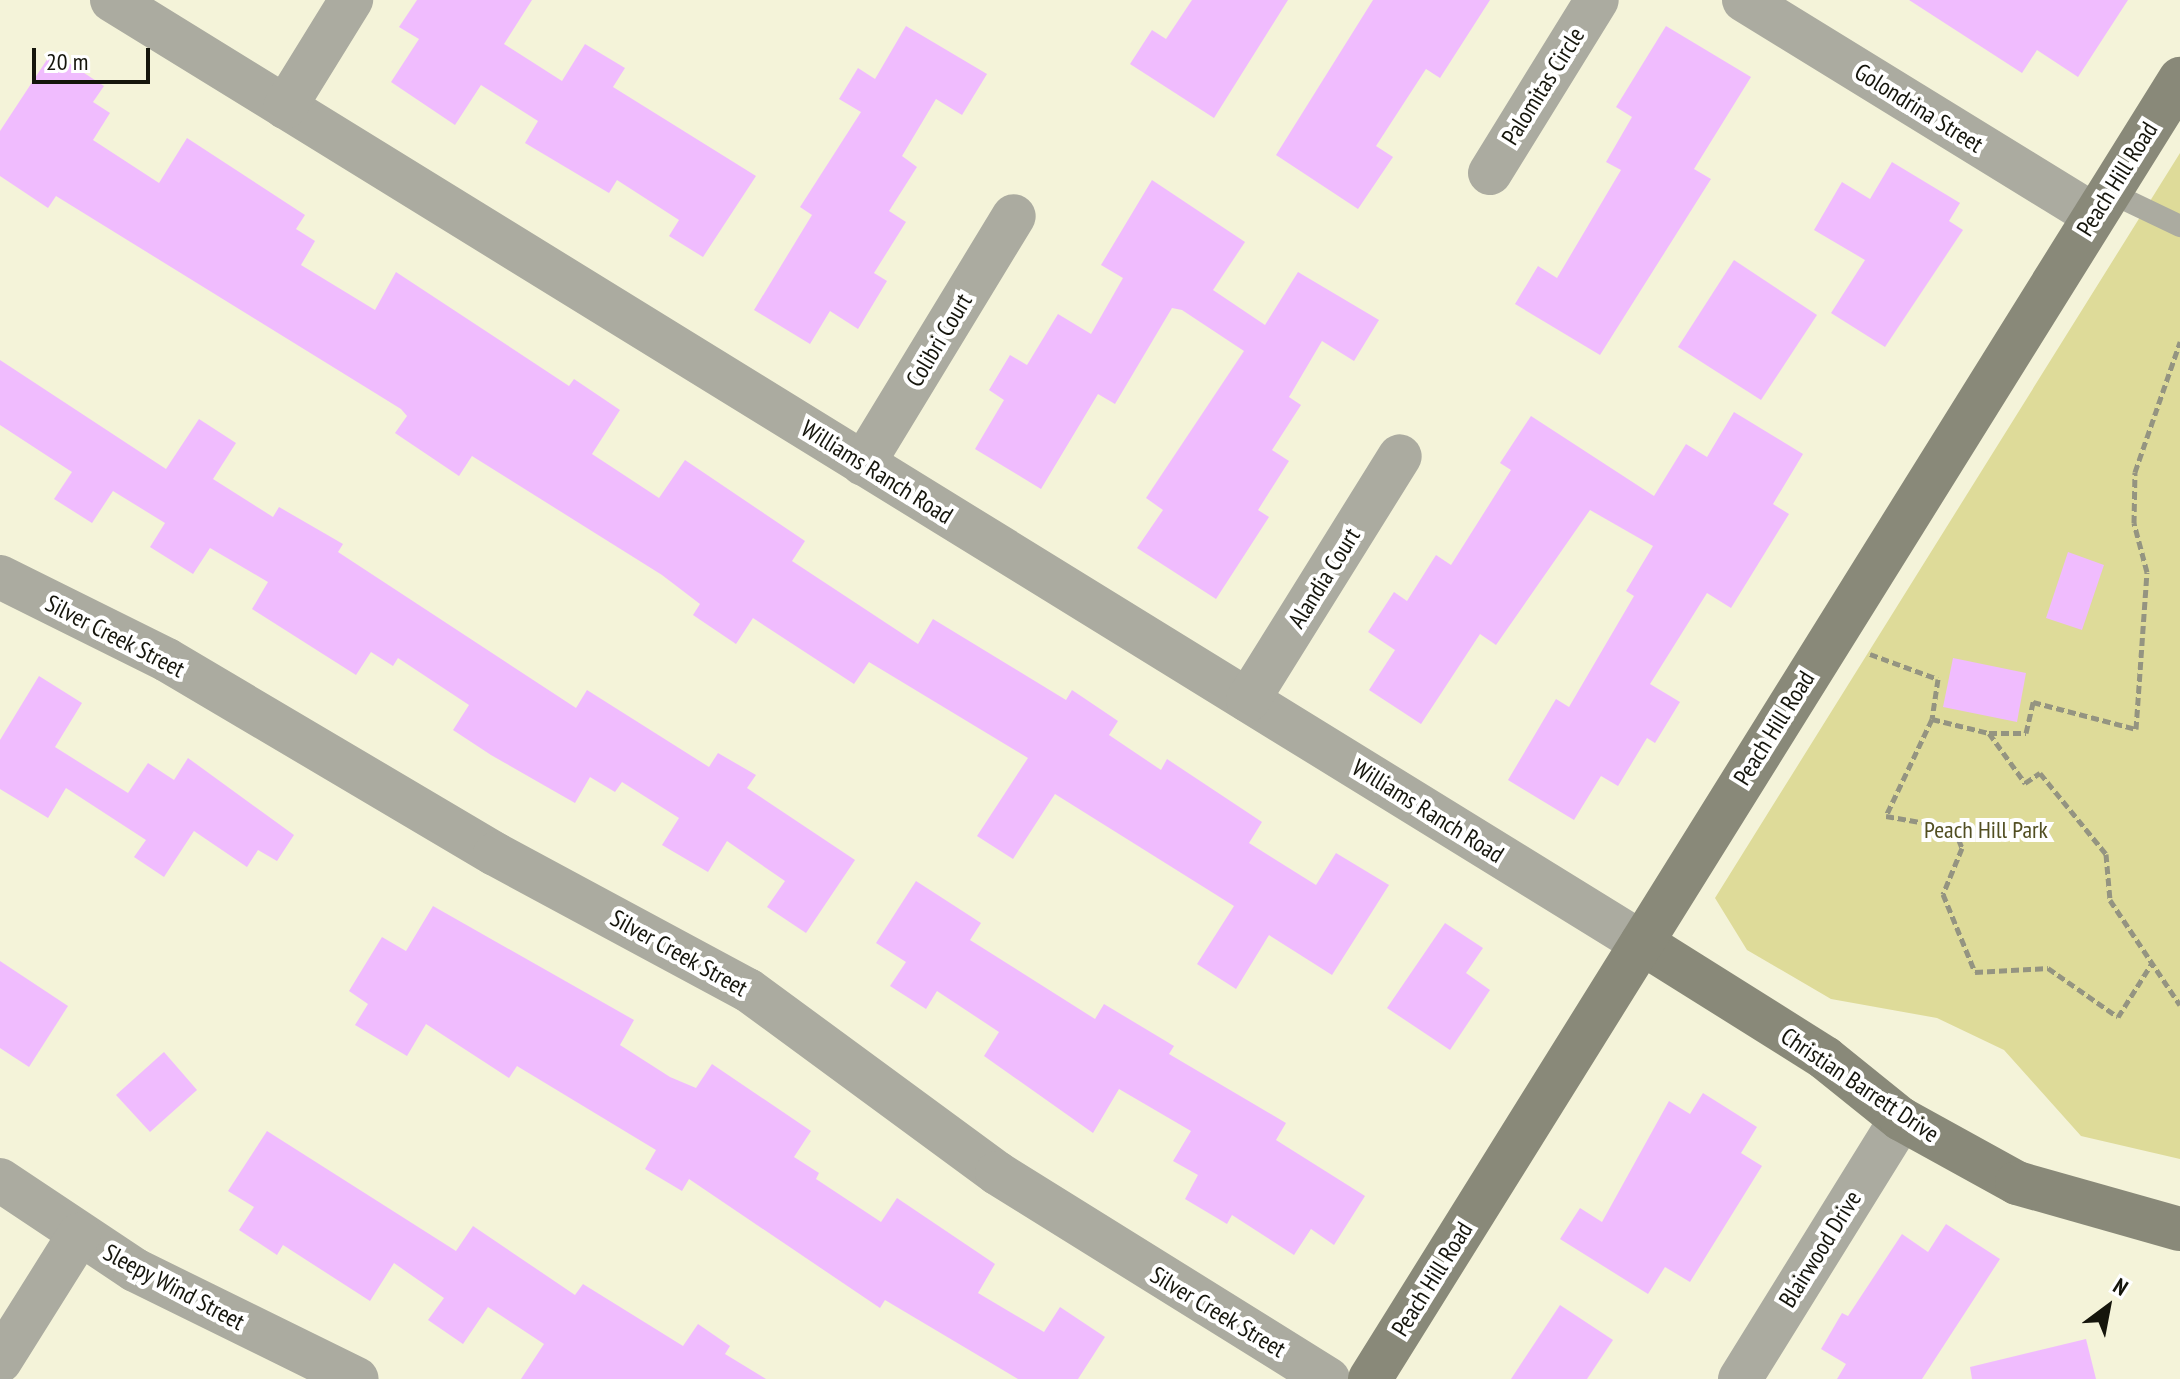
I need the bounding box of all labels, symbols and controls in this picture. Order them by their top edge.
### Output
street label: Palomitas Circle [1496,22,1590,150]
scale bar [36,32,154,82]
text: 20 m [46,46,88,77]
street label: Golondrina Street [1850,57,1988,159]
street label: Peach Hill Road [2071,117,2163,241]
street label: Colibri Court [900,288,978,392]
street label: Williams Ranch Road [796,414,958,530]
street label: Alandia Court [1282,523,1366,633]
street label: Silver Creek Street [40,588,190,684]
street label: Peach Hill Road [1728,666,1820,790]
street label: Williams Ranch Road [1347,753,1509,869]
park label: Peach Hill Park [1924,816,2048,844]
street label: Silver Creek Street [605,903,753,1003]
street label: Christian Barrett Drive [1776,1022,1944,1148]
street label: Blairwood Drive [1773,1185,1867,1313]
street label: Peach Hill Road [1386,1217,1478,1341]
street label: Sleepy Wind Street [98,1237,250,1337]
street label: Silver Creek Street [1145,1260,1291,1364]
north arrow [2068,1267,2148,1347]
text: N [2108,1272,2133,1302]

